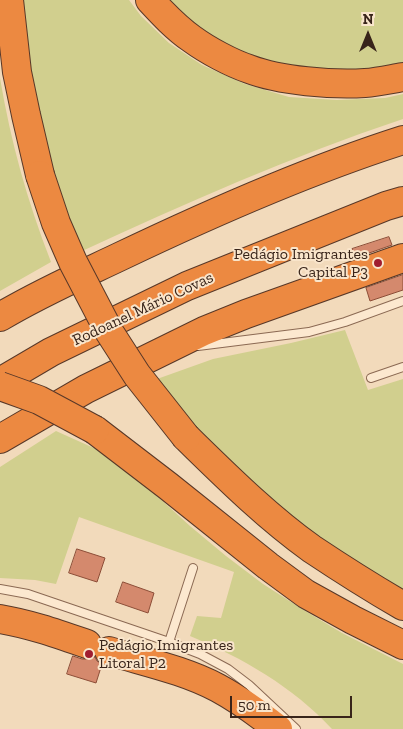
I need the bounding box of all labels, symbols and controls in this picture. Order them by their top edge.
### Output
north arrow [343,10,393,60]
text: N [363,11,373,28]
place label: Pedágio Imigrantes Capital P3 [234,244,368,282]
marker: Pedágio Imigrantes Capital P3 [372,257,384,269]
street label: Rodoanel Mário Covas [70,268,216,350]
place label: Pedágio Imigrantes Litoral P2 [99,635,233,673]
marker: Pedágio Imigrantes Litoral P2 [83,648,95,660]
scale bar [233,686,356,718]
text: 50 m [238,696,271,714]

